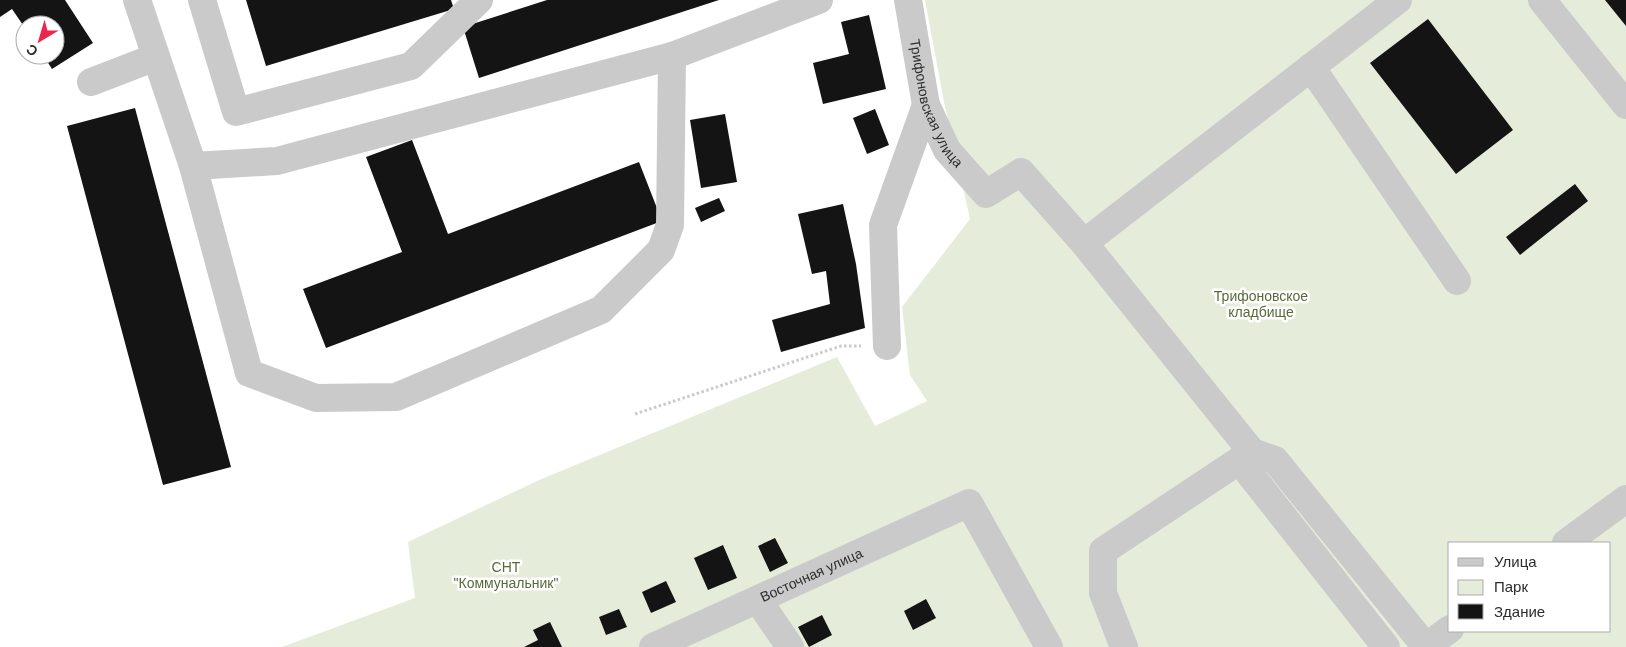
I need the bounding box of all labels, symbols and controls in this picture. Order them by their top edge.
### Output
north arrow [15,15,65,65]
street label: Трифоновская улица [907,38,967,171]
text: С [23,41,41,60]
park label: Трифоновское кладбище [1214,288,1308,320]
legend [1448,542,1611,632]
street label: Восточная улица [758,545,865,605]
text: Улица [1494,553,1537,570]
park label: СНТ "Коммунальник" [454,559,558,591]
text: Парк [1494,578,1528,595]
text: Здание [1494,603,1545,620]

